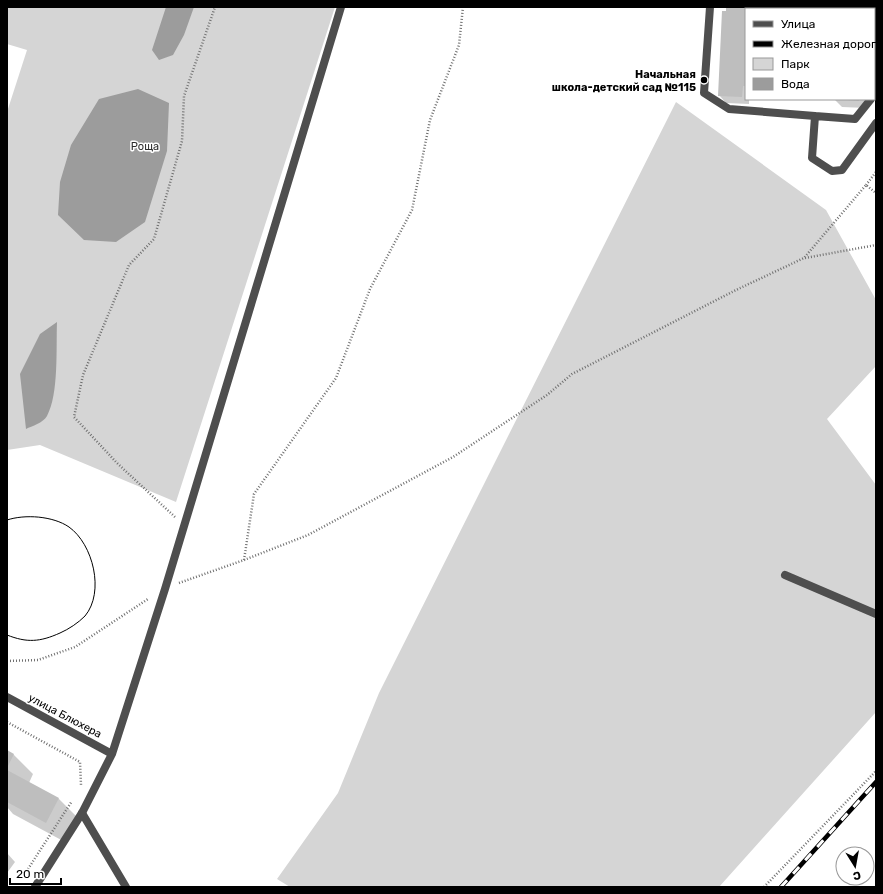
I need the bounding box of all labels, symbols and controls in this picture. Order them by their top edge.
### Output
legend [745,8,875,100]
text: Улица [781,17,815,31]
text: Железная дорога [781,37,883,51]
text: Парк [781,57,810,71]
place label: Начальная школа-детский сад №115 [552,68,696,94]
marker: Начальная школа-детский сад №115 [699,75,709,85]
text: Вода [781,77,810,91]
park label: Роща [131,140,159,153]
street label: улица Блюхера [26,691,104,741]
north arrow [835,846,875,886]
scale bar [10,860,61,886]
text: 20 m [16,867,44,881]
text: С [852,868,862,882]

